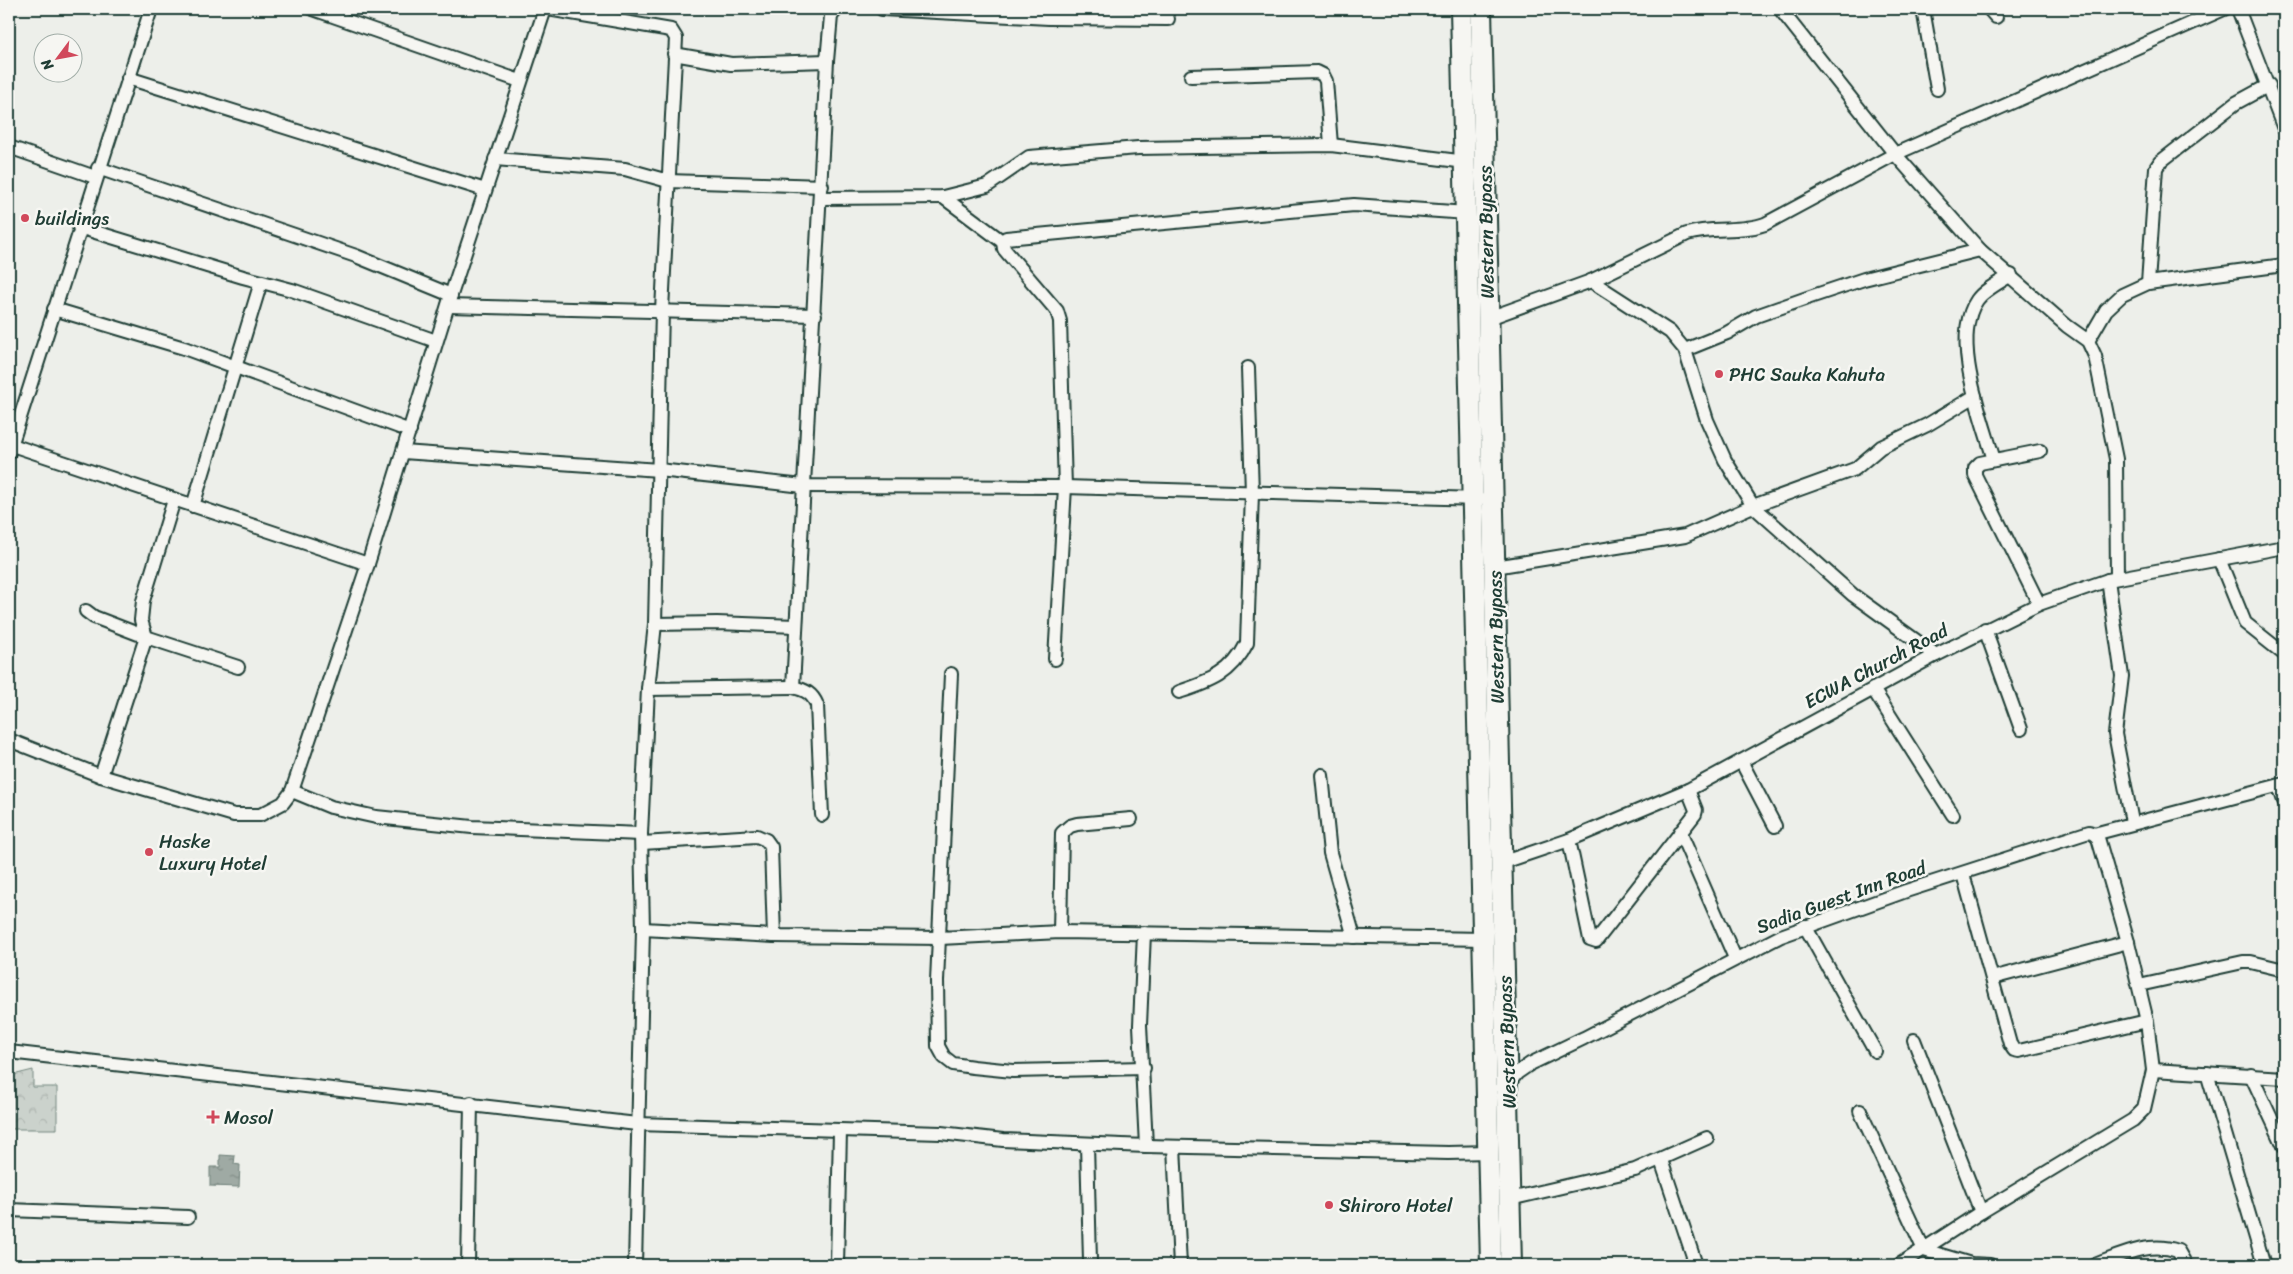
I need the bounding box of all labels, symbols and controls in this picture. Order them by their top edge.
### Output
north arrow [32,32,82,82]
text: N [34,54,61,76]
street label: Western Bypass [1468,165,1504,299]
place label: buildings [35,202,109,235]
marker: buildings [19,212,31,224]
place label: PHC Sauka Kahuta [1729,358,1885,391]
marker: PHC Sauka Kahuta [1713,368,1725,380]
street label: Western Bypass [1478,570,1514,704]
street label: ECWA Church Road [1798,614,1955,718]
place label: Haske Luxury Hotel [159,825,267,880]
marker: Haske Luxury Hotel [143,846,155,858]
street label: Sadia Guest Inn Road [1751,851,1932,943]
street label: Western Bypass [1488,975,1526,1109]
place label: Mosol [224,1101,274,1134]
marker: Mosol [206,1110,220,1124]
place label: Shiroro Hotel [1339,1189,1453,1222]
marker: Shiroro Hotel [1323,1199,1335,1211]

